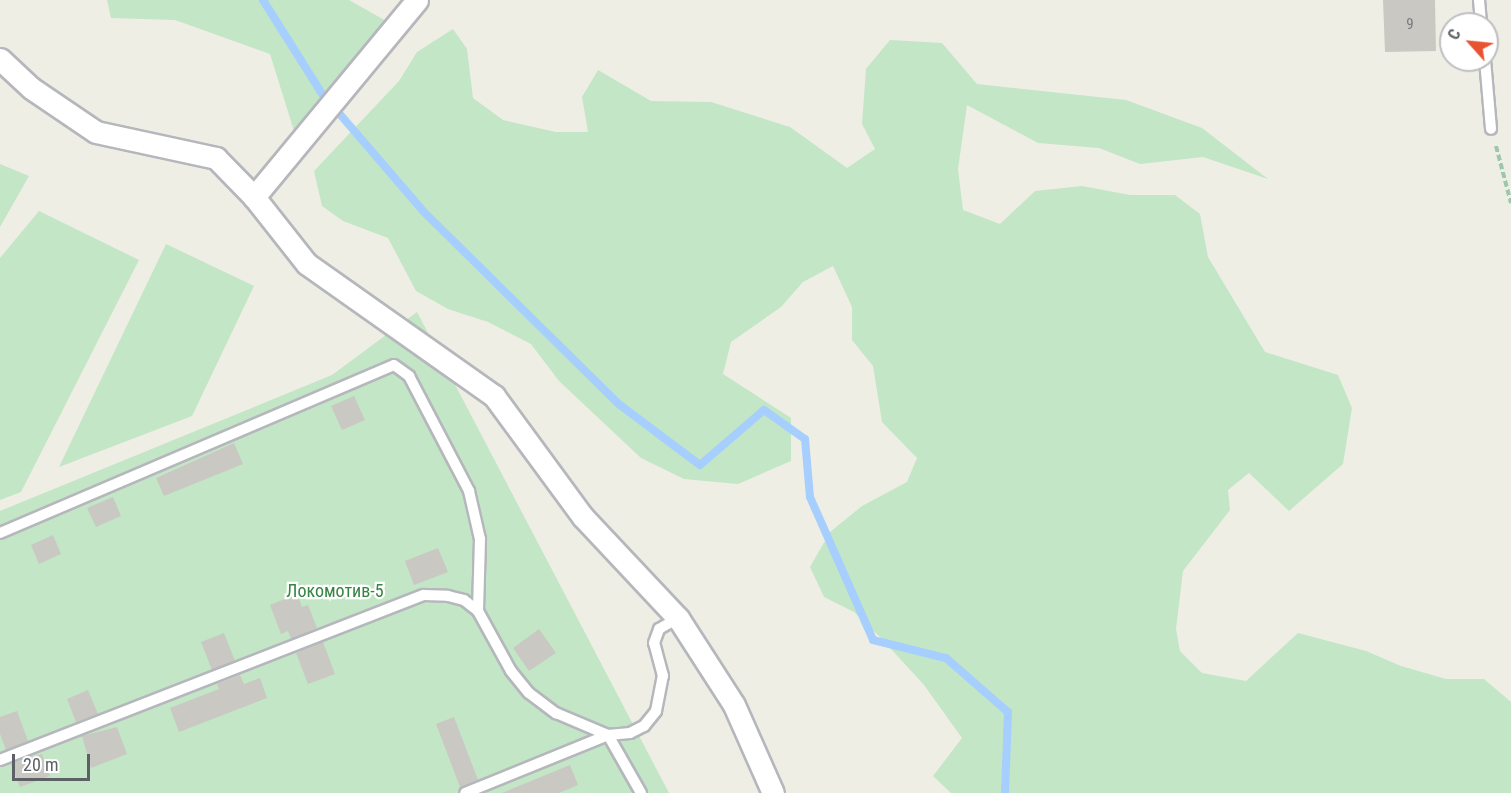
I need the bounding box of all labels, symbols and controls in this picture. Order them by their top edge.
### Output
north arrow [1439,12,1499,72]
house number: 9 [1406,16,1414,34]
text: С [1444,26,1465,43]
park label: Локомотив-5 [286,580,384,602]
scale bar [15,742,93,780]
text: 20 m [23,754,58,775]

